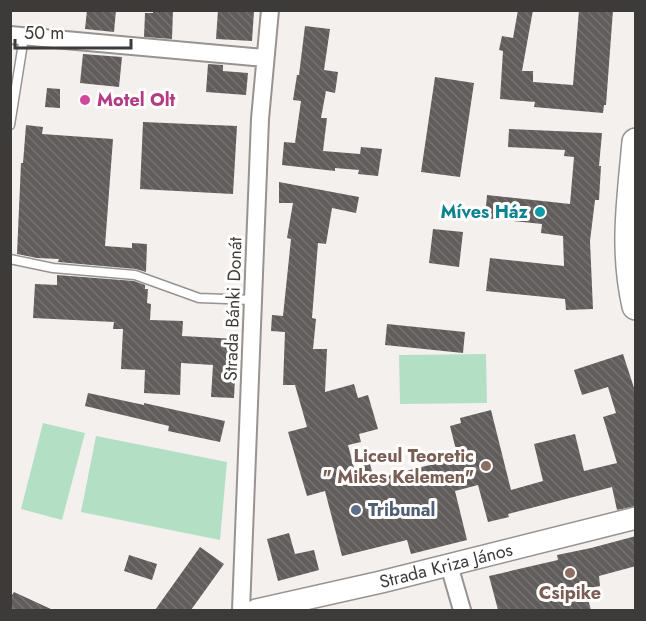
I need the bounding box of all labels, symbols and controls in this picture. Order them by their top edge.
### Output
scale bar [15,12,130,50]
text: 50 m [24,20,64,46]
place label: Motel Olt [97,87,176,113]
marker: Motel Olt [78,93,92,107]
place label: Míves Ház [441,199,529,225]
marker: Míves Ház [533,205,547,219]
street label: Strada Bánki Donát [217,236,249,381]
place label: Liceul Teoretic " Mikes Kelemen" [322,443,474,490]
marker: Liceul Teoretic " Mikes Kelemen" [479,459,493,473]
place label: Tribunal [368,497,435,523]
marker: Tribunal [349,503,363,517]
street label: Strada Kriza János [377,537,515,595]
marker: Csipike [563,566,577,580]
place label: Csipike [539,580,601,606]

